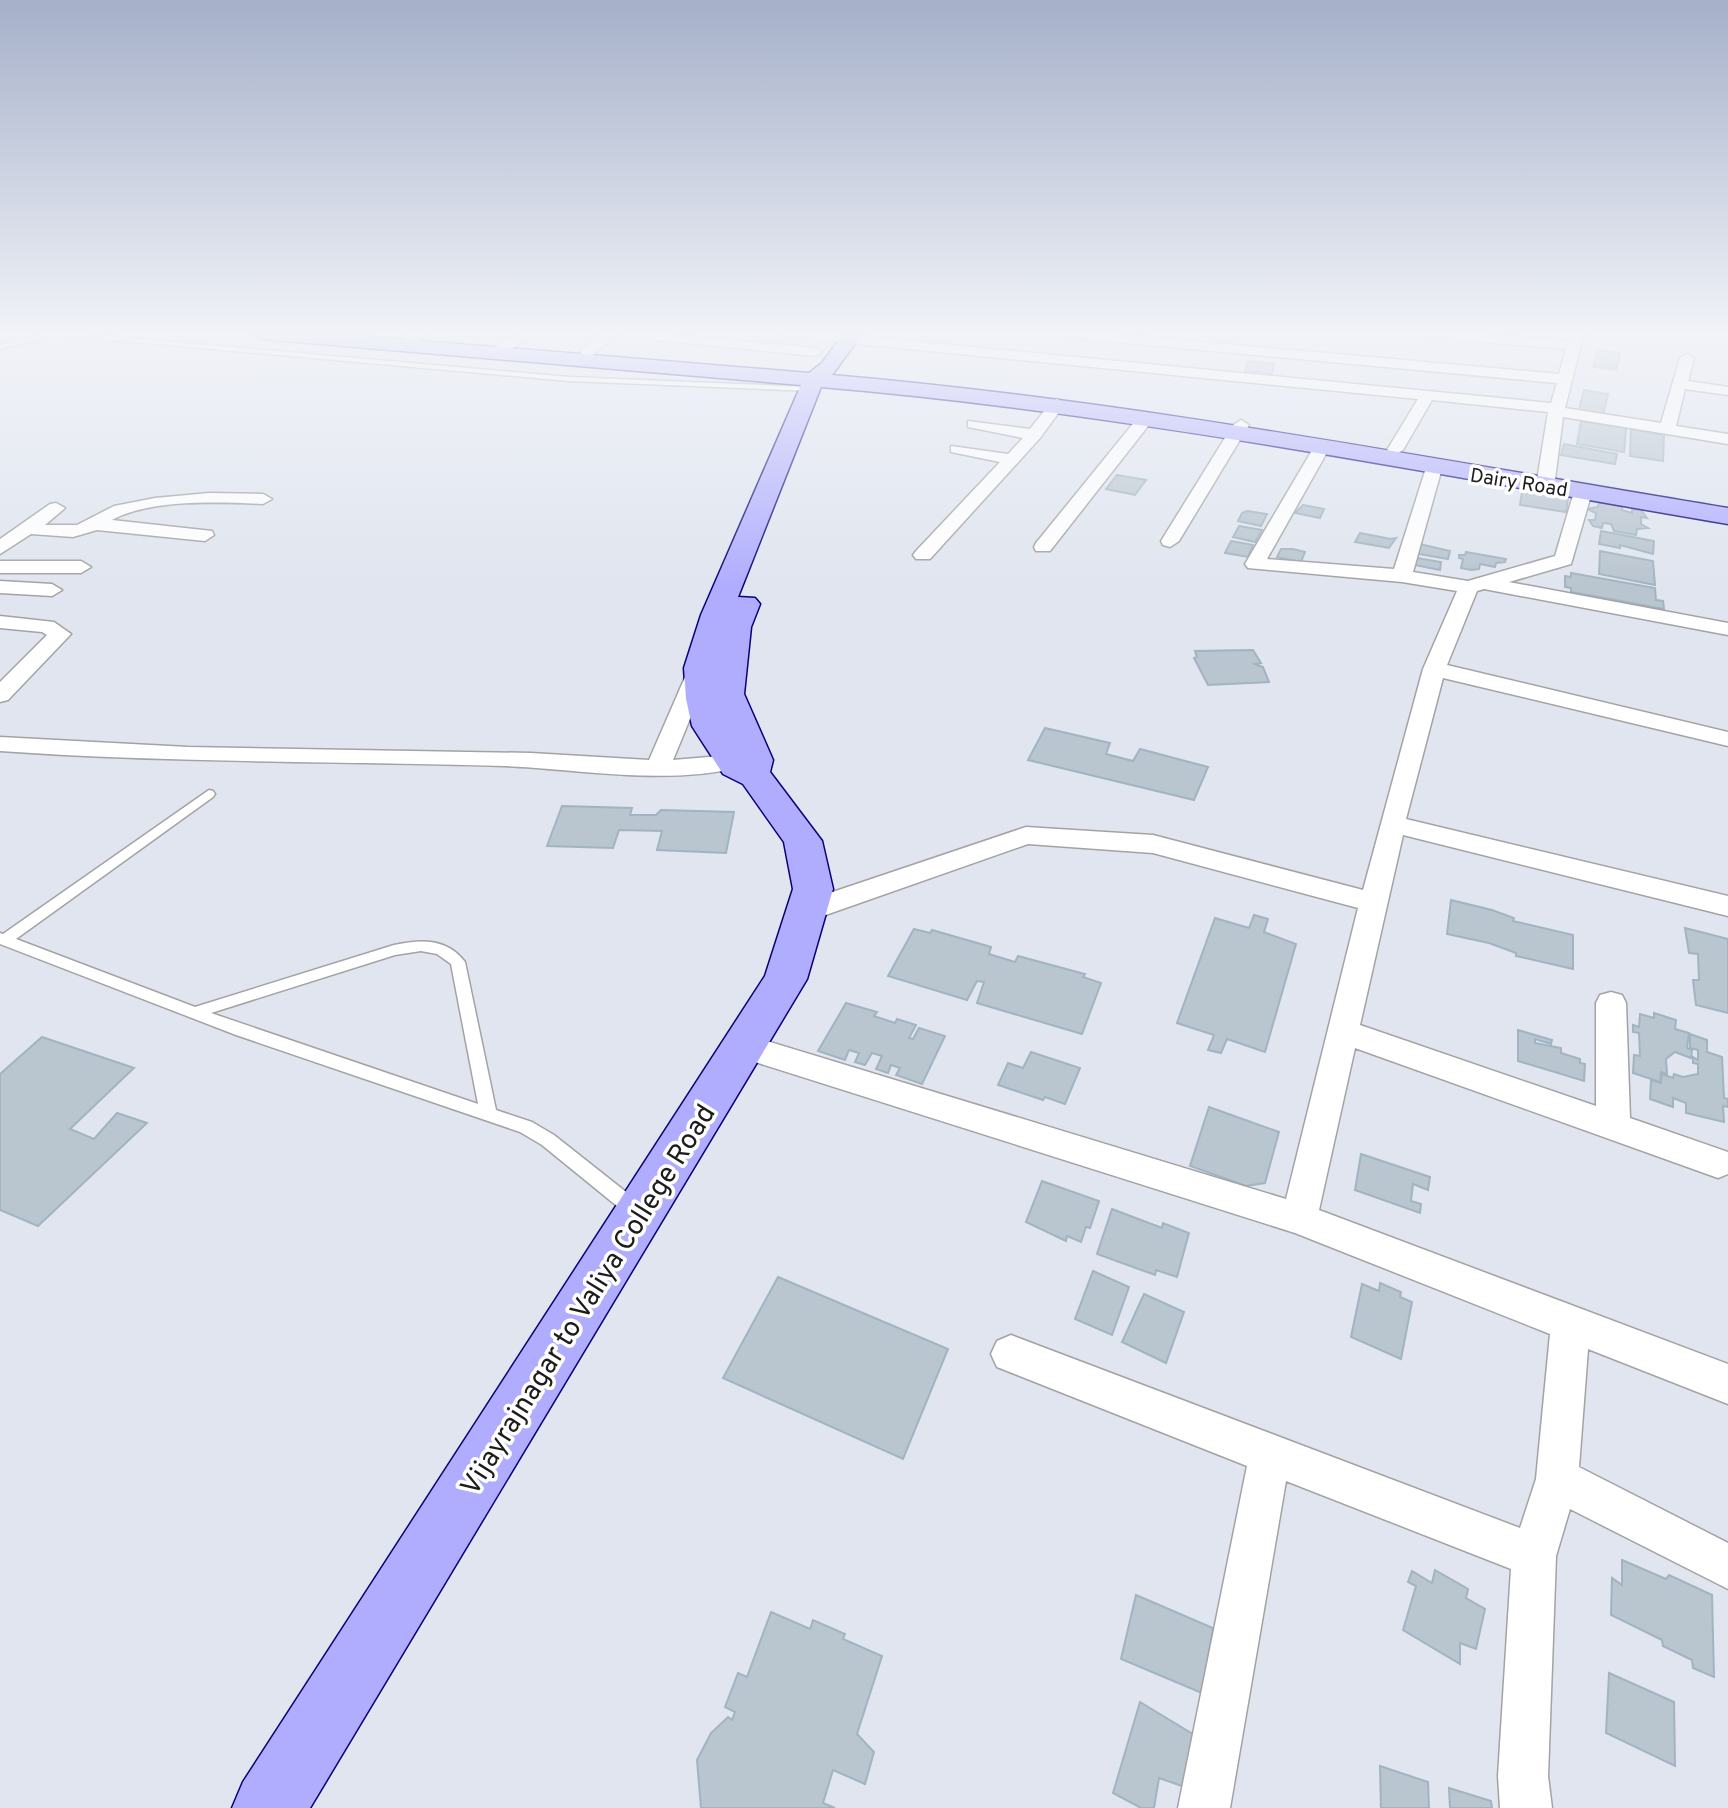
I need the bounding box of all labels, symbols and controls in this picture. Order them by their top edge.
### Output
street label: Dairy Road [1468,463,1569,505]
street label: Vijayrajnagar to Valiya College Road [454,1098,725,1503]

